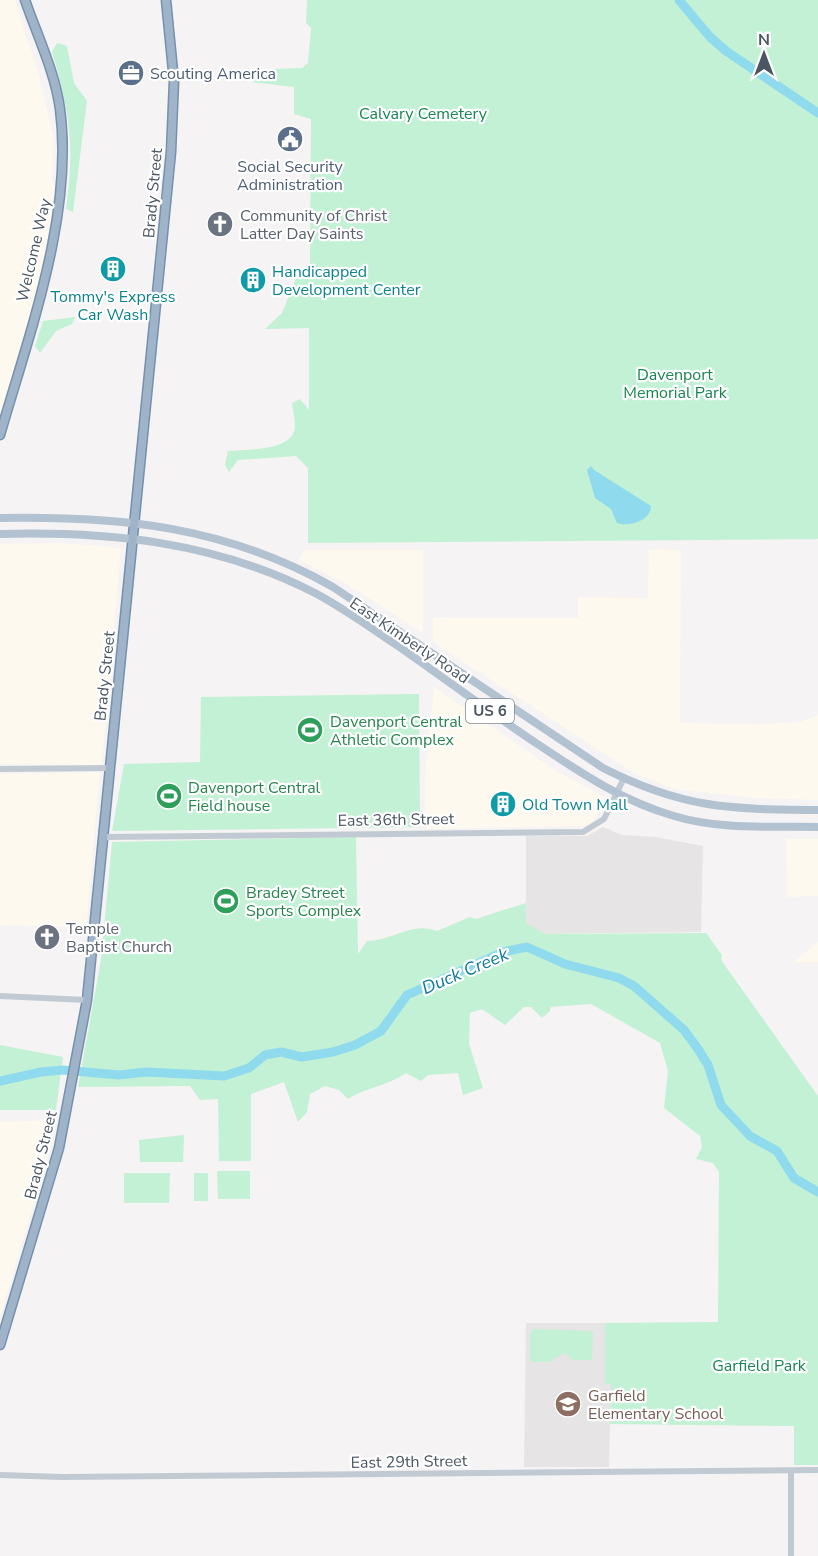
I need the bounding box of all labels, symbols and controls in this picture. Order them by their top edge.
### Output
north arrow [734,24,794,84]
text: N [758,29,770,51]
office icon: Scouting America [116,58,146,88]
place label: Scouting America [150,63,276,85]
park label: Calvary Cemetery [359,103,488,125]
public building icon: Social Security Administration [275,124,305,154]
street label: Brady Street [138,147,168,239]
place label: Social Security Administration [237,156,343,196]
street label: Welcome Way [11,196,57,304]
place label: Community of Christ Latter Day Saints [240,205,387,245]
church icon: Community of Christ Latter Day Saints [205,209,235,239]
building icon: Tommy's Express Car Wash [98,254,128,284]
place label: Handicapped Development Center [272,261,421,301]
building icon: Handicapped Development Center [238,265,268,295]
place label: Tommy's Express Car Wash [51,286,175,326]
park label: Davenport Memorial Park [623,364,728,404]
street label: East Kimberly Road [345,593,474,689]
street label: Brady Street [89,630,121,722]
road number: US 6 [466,699,514,723]
place label: Davenport Central Athletic Complex [330,711,463,751]
sports icon: Davenport Central Athletic Complex [295,715,325,745]
place label: Davenport Central Field house [188,777,321,817]
sports icon: Davenport Central Field house [154,781,184,811]
building icon: Old Town Mall [488,789,518,819]
place label: Old Town Mall [522,794,628,816]
street label: East 36th Street [337,808,455,832]
place label: Bradey Street Sports Complex [246,882,362,922]
sports icon: Bradey Street Sports Complex [211,886,241,916]
place label: Temple Baptist Church [66,918,172,958]
church icon: Temple Baptist Church [32,922,62,952]
water label: Duck Creek [418,942,513,1000]
street label: Brady Street [19,1108,63,1202]
park label: Garfield Park [712,1355,807,1377]
place label: Garfield Elementary School [588,1385,724,1425]
school or university icon: Garfield Elementary School [553,1389,583,1419]
street label: East 29th Street [350,1450,468,1474]

